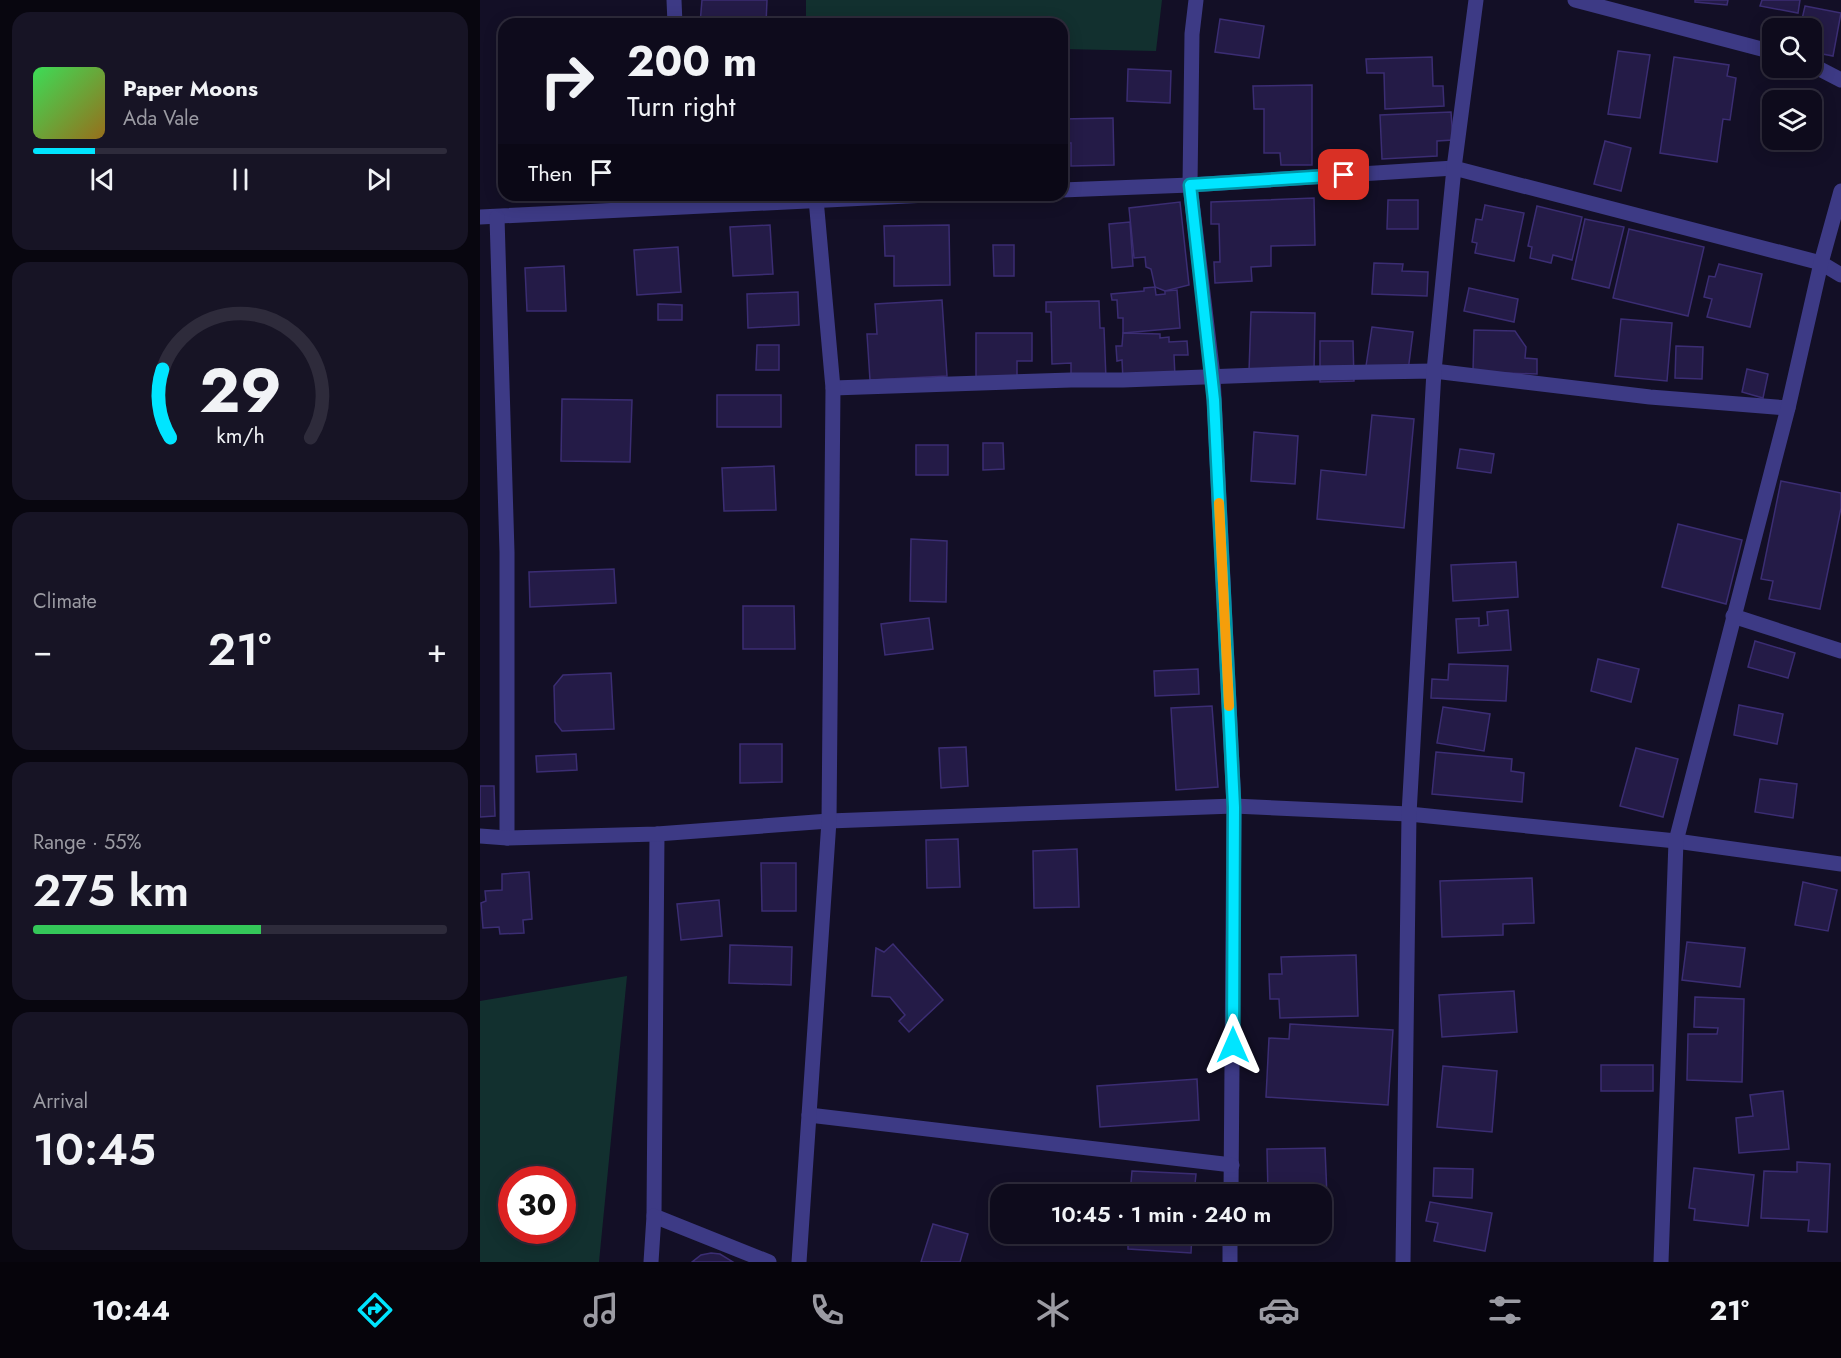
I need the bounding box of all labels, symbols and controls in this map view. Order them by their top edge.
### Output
map controls [1762,18,1822,150]
button: search [1762,18,1822,78]
text: 200 m [627,31,757,92]
icon: right [528,42,606,120]
text: Paper Moons [123,72,258,104]
text: Turn right [627,87,735,126]
button: layers [1762,90,1822,150]
text: Ada Vale [123,104,199,133]
pin [1318,149,1369,200]
icon: arrive [585,156,618,189]
text: Then [528,157,573,189]
icon: arrive [1327,158,1360,191]
icon: previous [86,163,119,196]
icon: pause [224,163,257,196]
icon: next [362,163,395,196]
text: 29 [199,345,281,435]
text: km/h [216,420,264,451]
text: Climate [33,587,97,616]
text: 21° [208,617,271,682]
text: − [33,627,52,674]
text: + [427,627,447,674]
text: Range · 55% [33,828,142,857]
text: 275 km [33,858,189,923]
position arrow [1201,1013,1265,1077]
text: Arrival [33,1087,88,1116]
text: 10:45 [33,1117,156,1182]
speed limit sign: 30 [498,1166,576,1244]
text: 10:45 · 1 min · 240 m [1051,1198,1271,1230]
icon: directions [354,1289,396,1331]
icon: music [580,1289,622,1331]
icon: phone [806,1289,848,1331]
icon: climate [1032,1289,1074,1331]
icon: car [1258,1289,1300,1331]
icon: filters [1484,1289,1526,1331]
text: 10:44 [92,1291,170,1330]
text: 21° [1710,1291,1749,1330]

